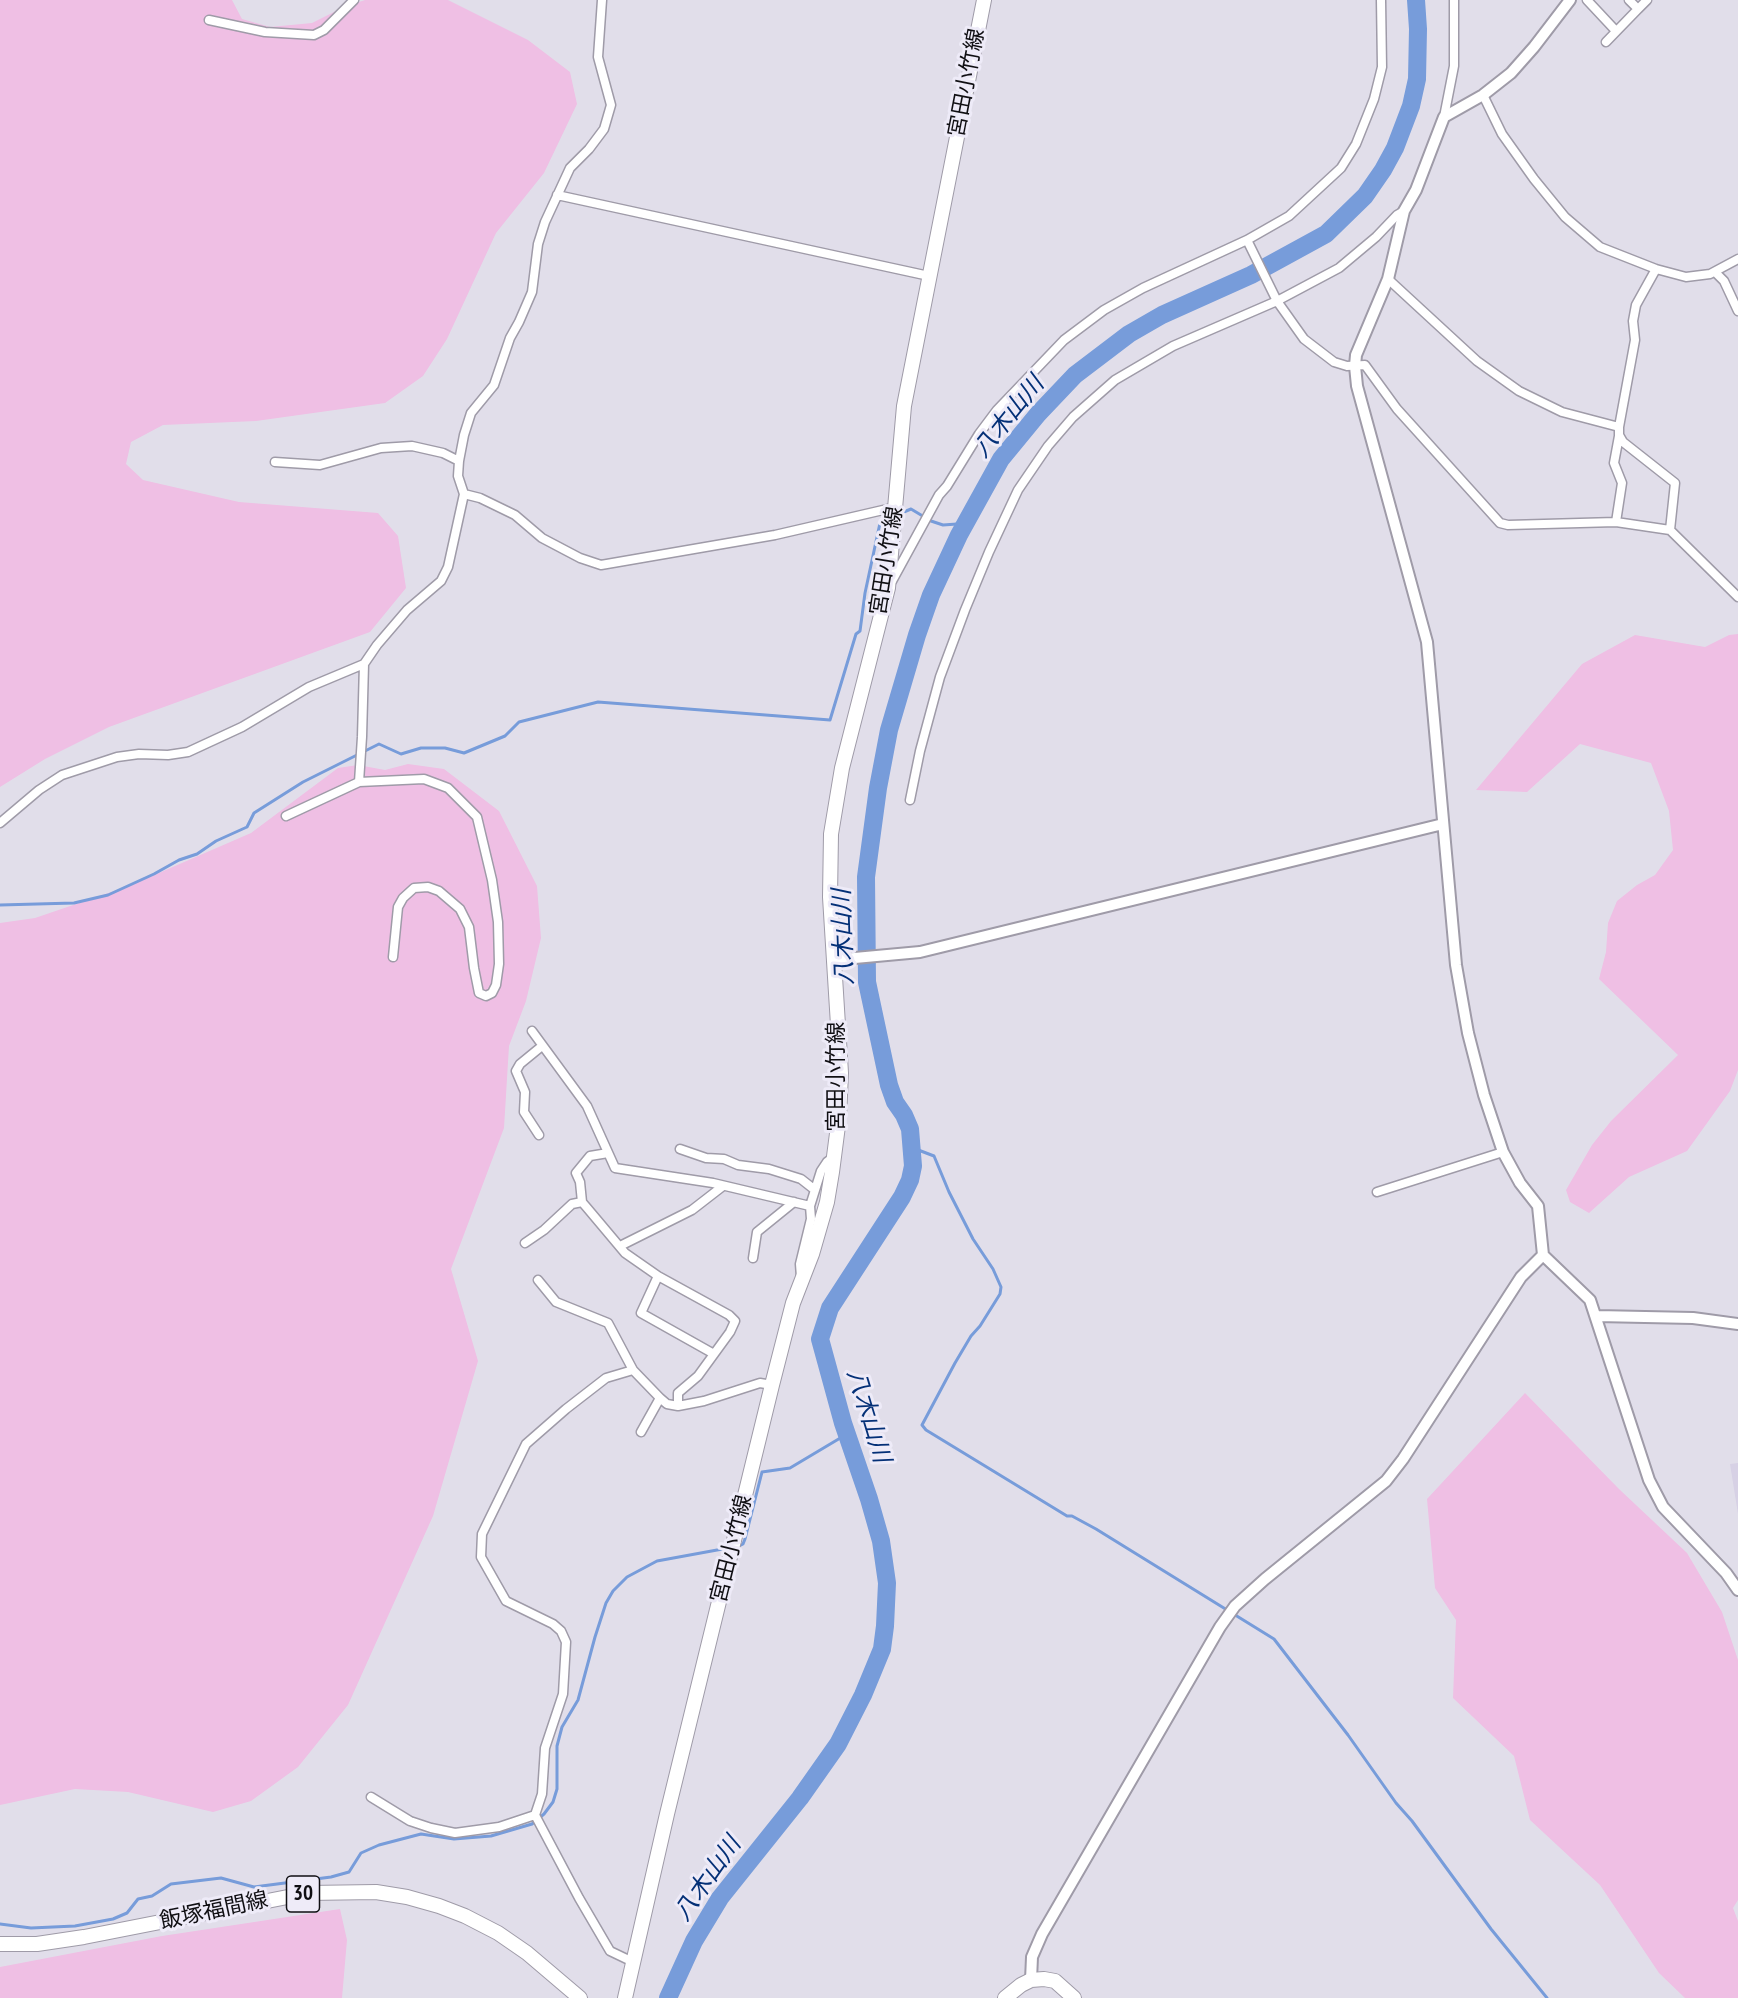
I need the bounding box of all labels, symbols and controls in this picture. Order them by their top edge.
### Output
street label: 宮田小竹線 [944,26,990,140]
water label: 八木山川 [968,371,1050,463]
street label: 宮田小竹線 [865,505,909,617]
water label: 八木山川 [828,889,860,985]
street label: 宮田小竹線 [824,1022,850,1132]
water label: 八木山川 [840,1366,896,1466]
street label: 宮田小竹線 [706,1492,758,1606]
water label: 八木山川 [669,1831,747,1927]
road number: 30 [286,1876,320,1912]
street label: 飯塚福間線 [157,1887,271,1935]

